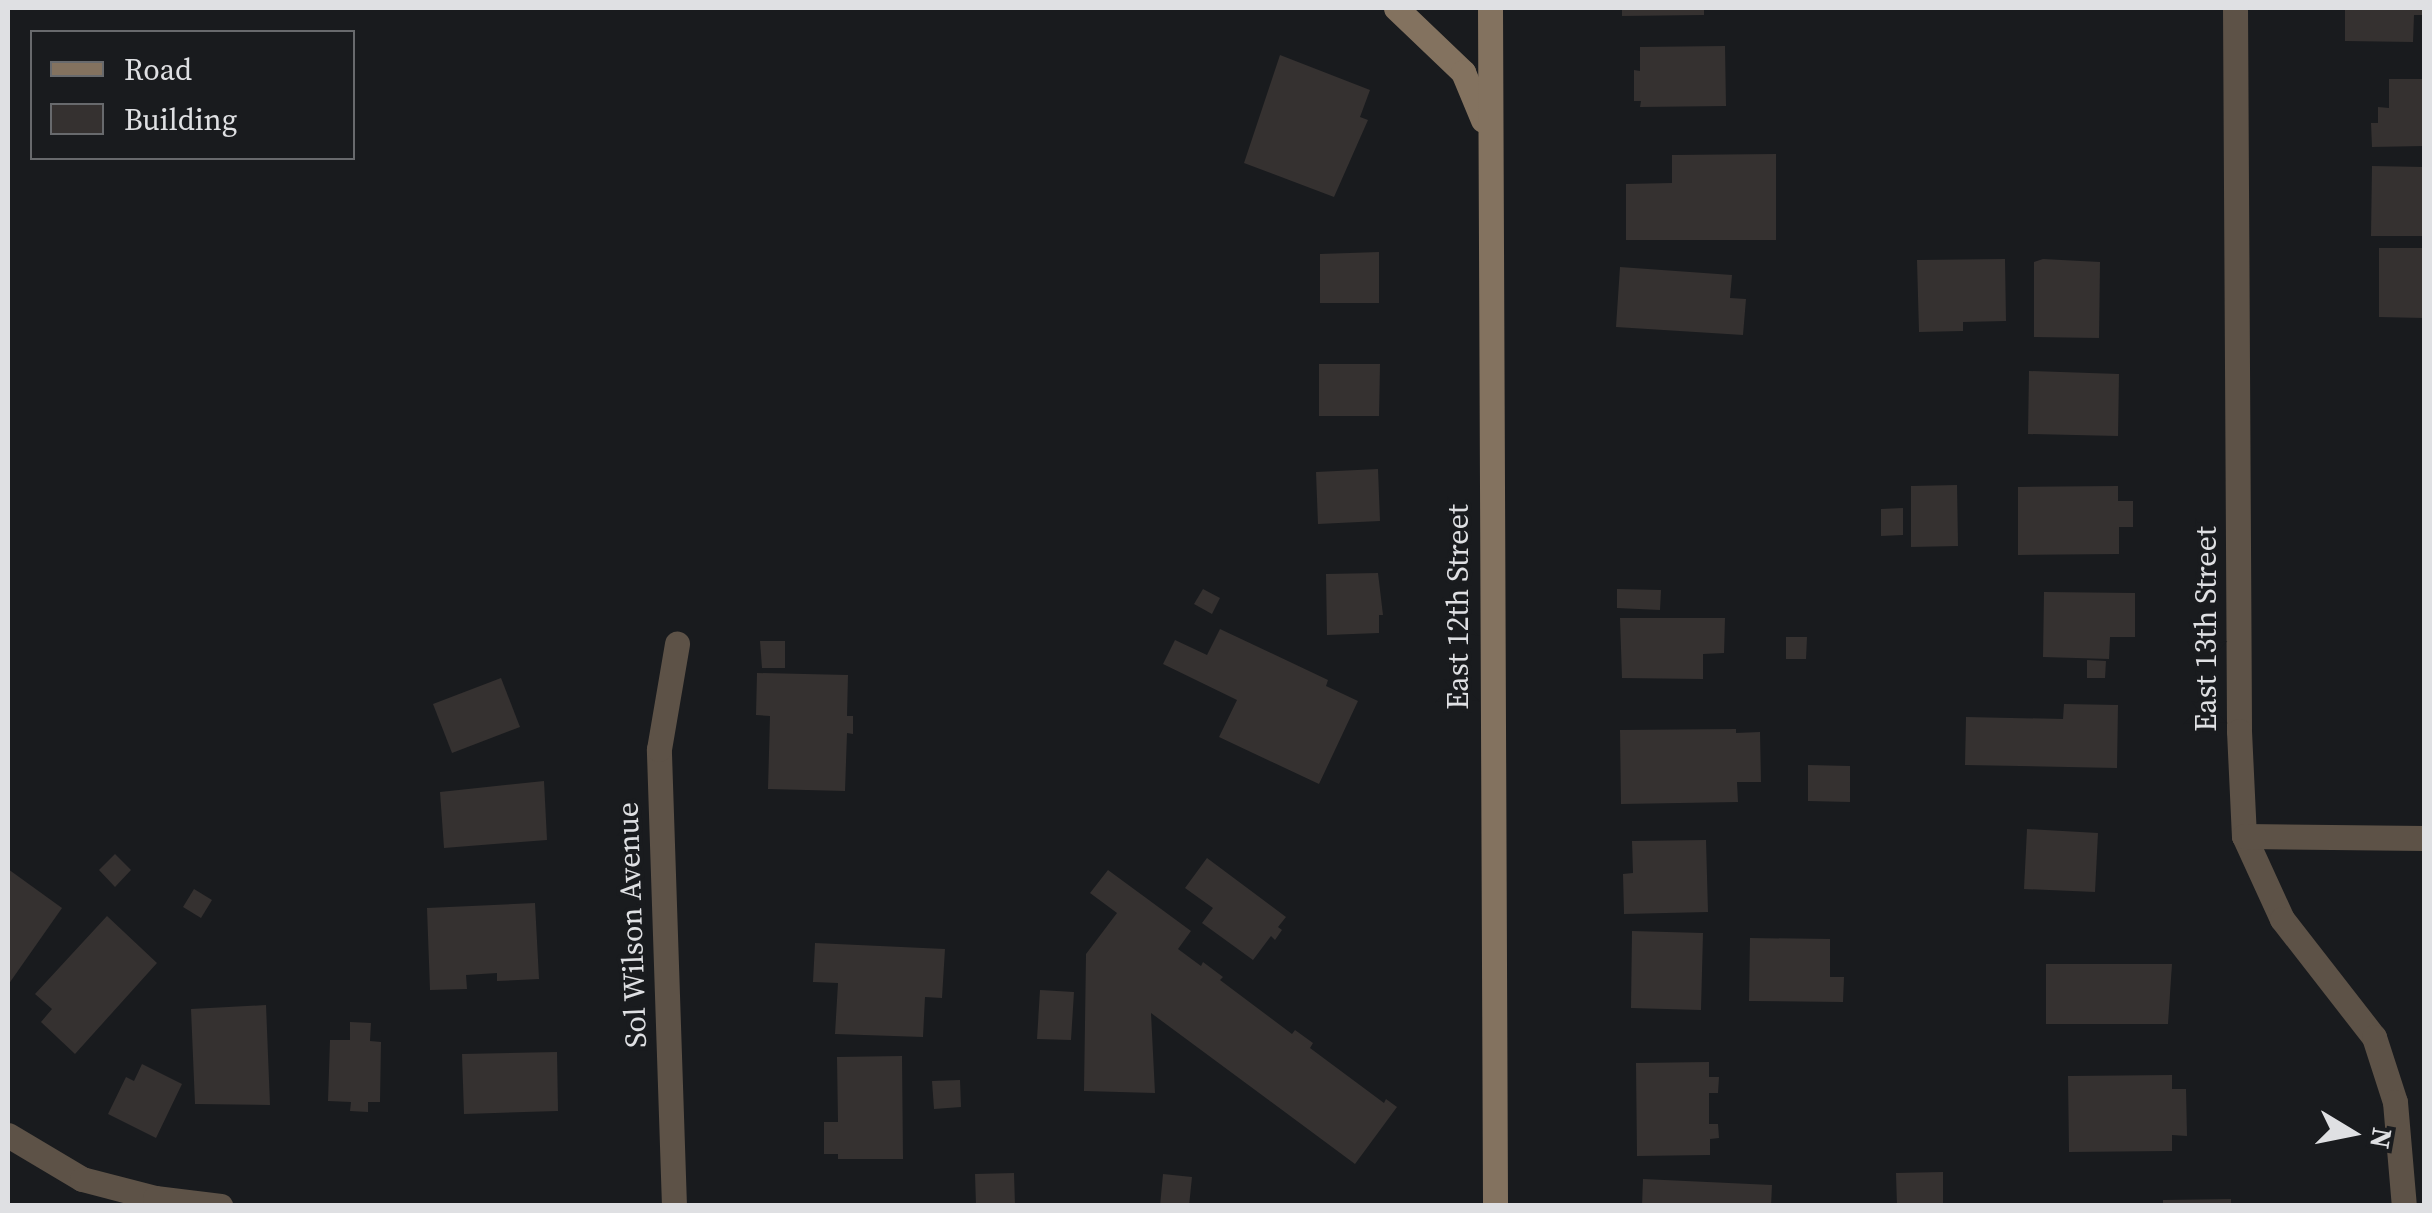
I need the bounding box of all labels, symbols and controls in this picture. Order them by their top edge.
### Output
legend [30,30,355,160]
text: Road [124,49,192,90]
text: Building [124,99,237,140]
street label: East 12th Street [1440,504,1476,710]
street label: East 13th Street [2188,526,2224,732]
street label: Sol Wilson Avenue [610,801,654,1049]
north arrow [2302,1083,2402,1183]
text: N [2361,1125,2402,1152]

